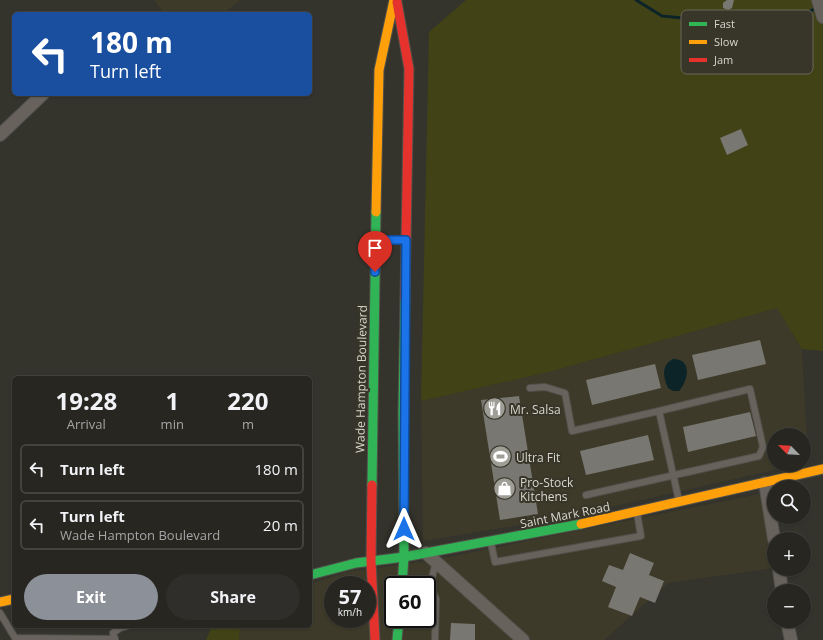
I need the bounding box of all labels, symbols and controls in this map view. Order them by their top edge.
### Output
legend [681,10,813,74]
text: Fast [714,16,735,31]
text: 180 m [90,23,173,61]
icon: left [24,28,76,80]
text: Slow [714,34,738,49]
text: Jam [713,52,733,67]
text: Turn left [90,59,161,83]
pin [358,231,392,272]
icon: arrive [364,237,386,259]
street label: Wade Hampton Boulevard [351,305,371,453]
text: 19:28 [55,384,117,417]
text: 1 [165,384,179,417]
text: 220 [227,384,269,417]
restaurant icon: Mr. Salsa [482,396,508,422]
place label: Mr. Salsa [510,401,561,418]
text: Arrival [67,415,106,433]
text: min [161,415,184,433]
text: m [242,415,254,433]
north arrow [767,428,811,472]
map controls [767,428,811,628]
sports icon: Ultra Fit [488,444,514,470]
place label: Ultra Fit [516,449,560,466]
icon: left [26,458,48,480]
text: Turn left [60,459,125,479]
text: 180 m [254,459,298,479]
place label: Pro-Stock Kitchens [520,474,574,505]
shop icon: Pro-Stock Kitchens [491,476,517,502]
button: search [767,480,811,524]
street label: Saint Mark Road [518,498,612,532]
text: Turn left [60,506,125,526]
position arrow [383,508,425,550]
icon: left [26,514,48,536]
text: 20 m [263,515,298,535]
text: Wade Hampton Boulevard [60,526,220,544]
button: + [767,532,811,576]
button: Exit [24,574,158,620]
button: Share [166,574,300,620]
speed limit sign: 60 [384,576,436,628]
text: 57 [339,583,361,610]
button: − [767,584,811,628]
text: km/h [338,605,362,619]

